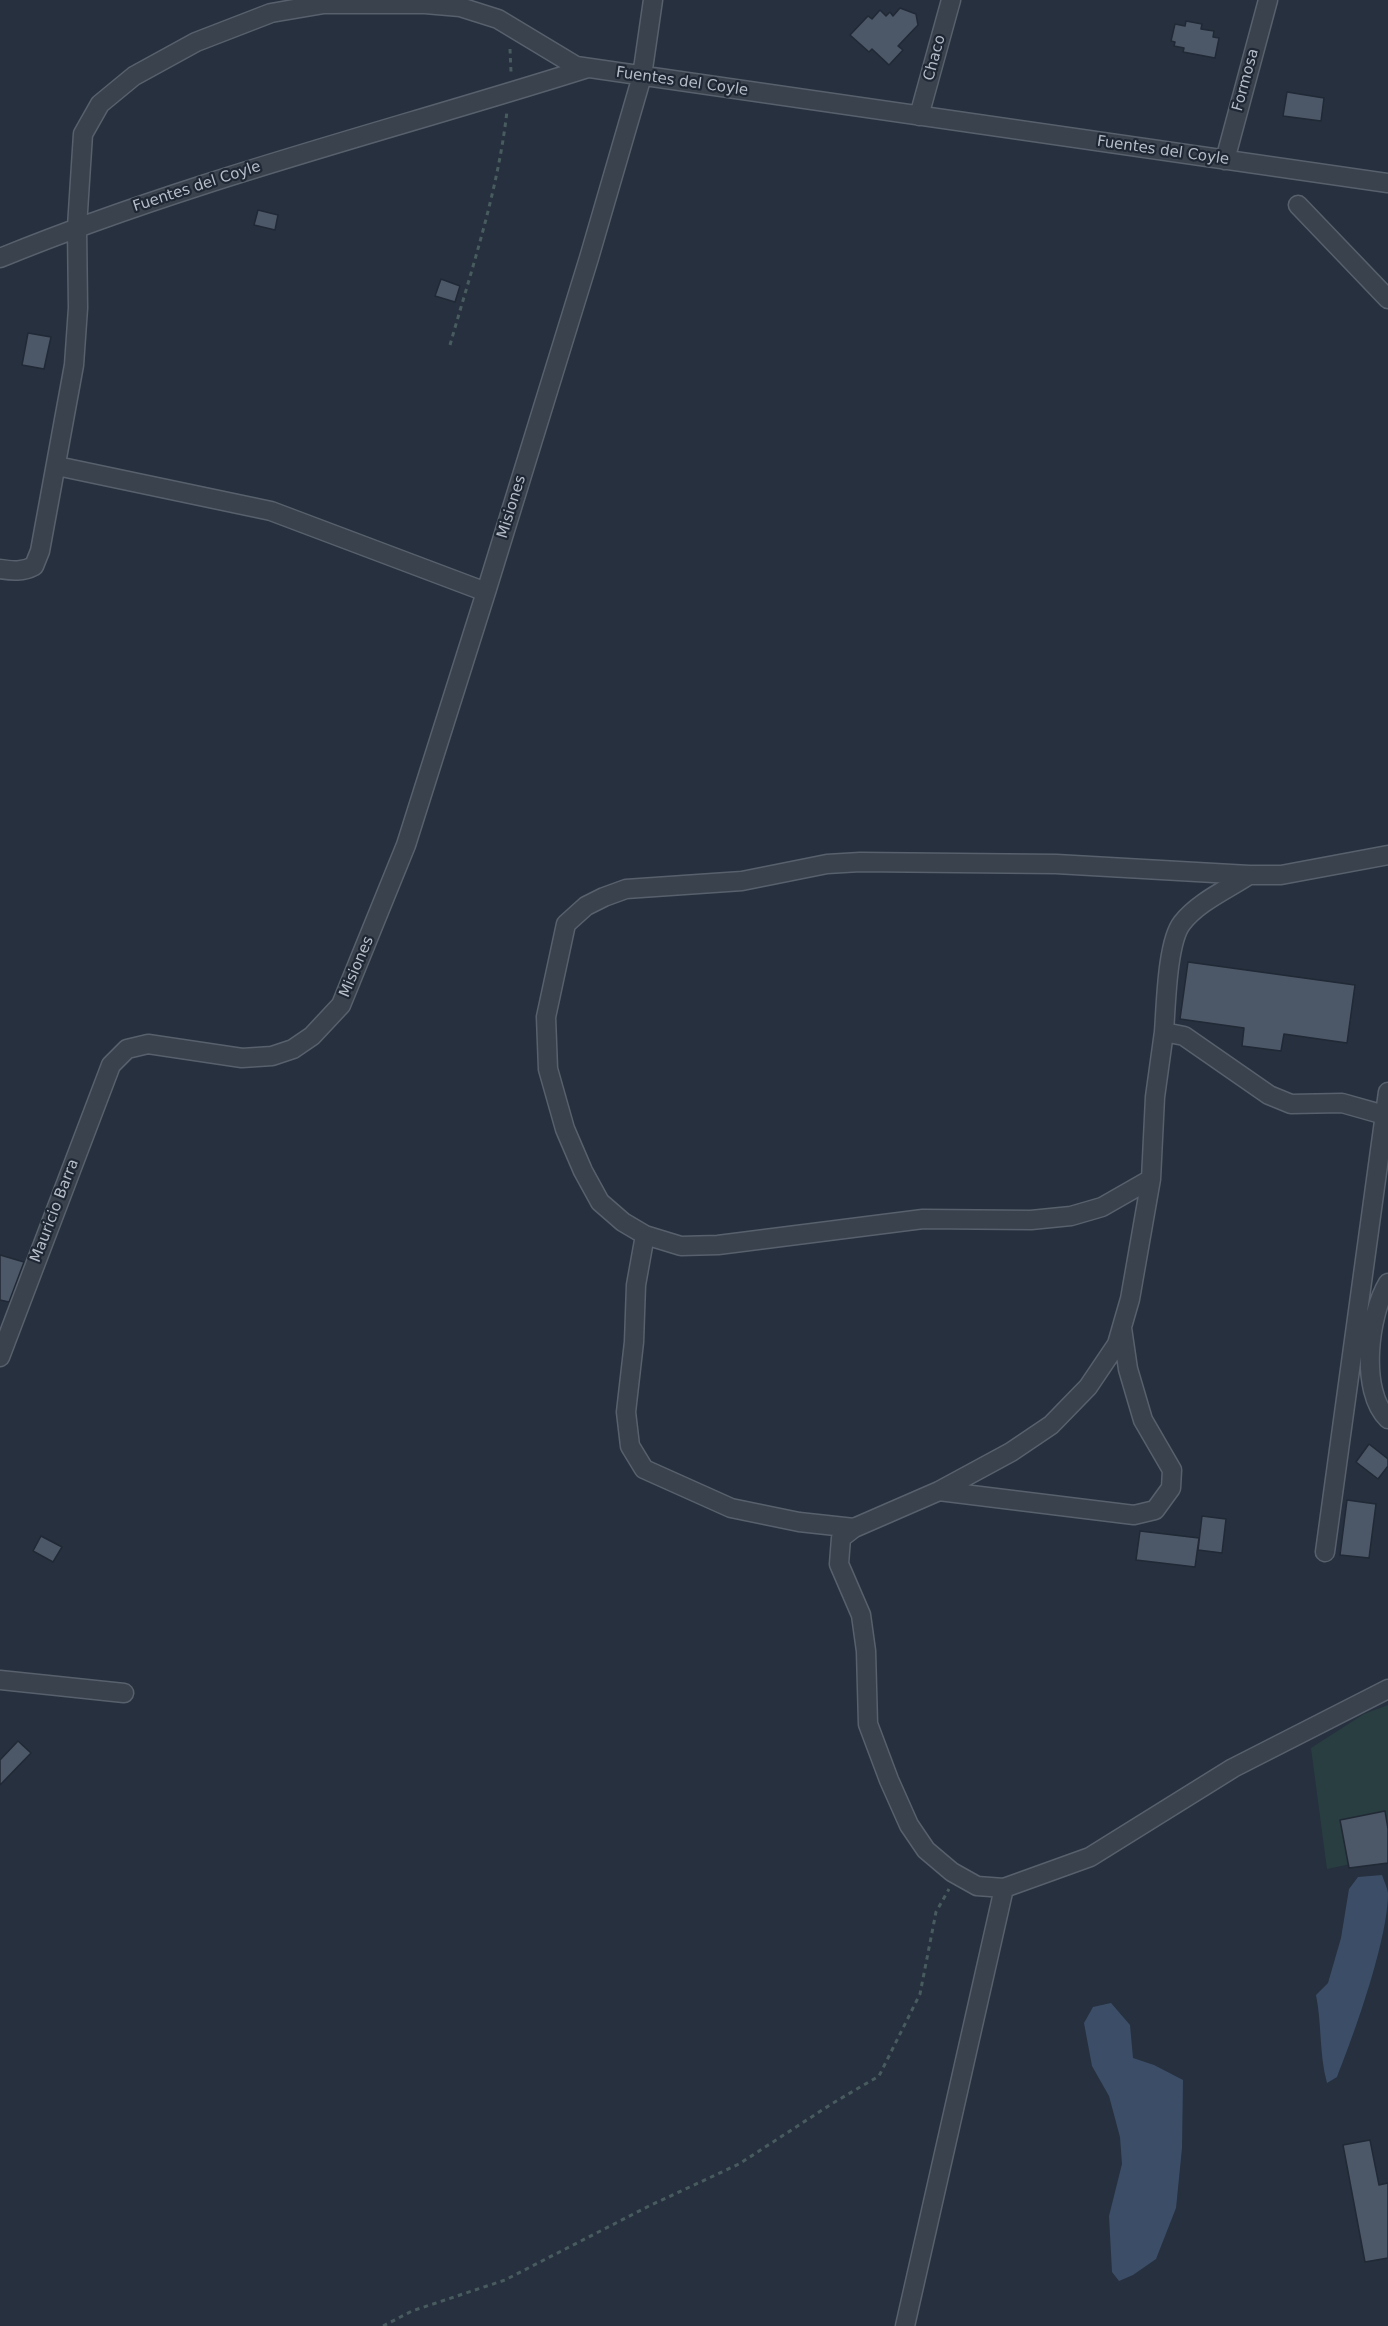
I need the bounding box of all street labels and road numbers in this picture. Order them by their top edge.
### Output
street label: Chaco [920,33,950,83]
street label: Formosa [1229,47,1263,113]
street label: Fuentes del Coyle [615,64,749,100]
street label: Fuentes del Coyle [1096,133,1230,169]
street label: Fuentes del Coyle [131,158,263,216]
street label: Misiones [494,473,530,541]
street label: Misiones [336,934,378,1000]
street label: Mauricio Barra [27,1157,83,1265]

